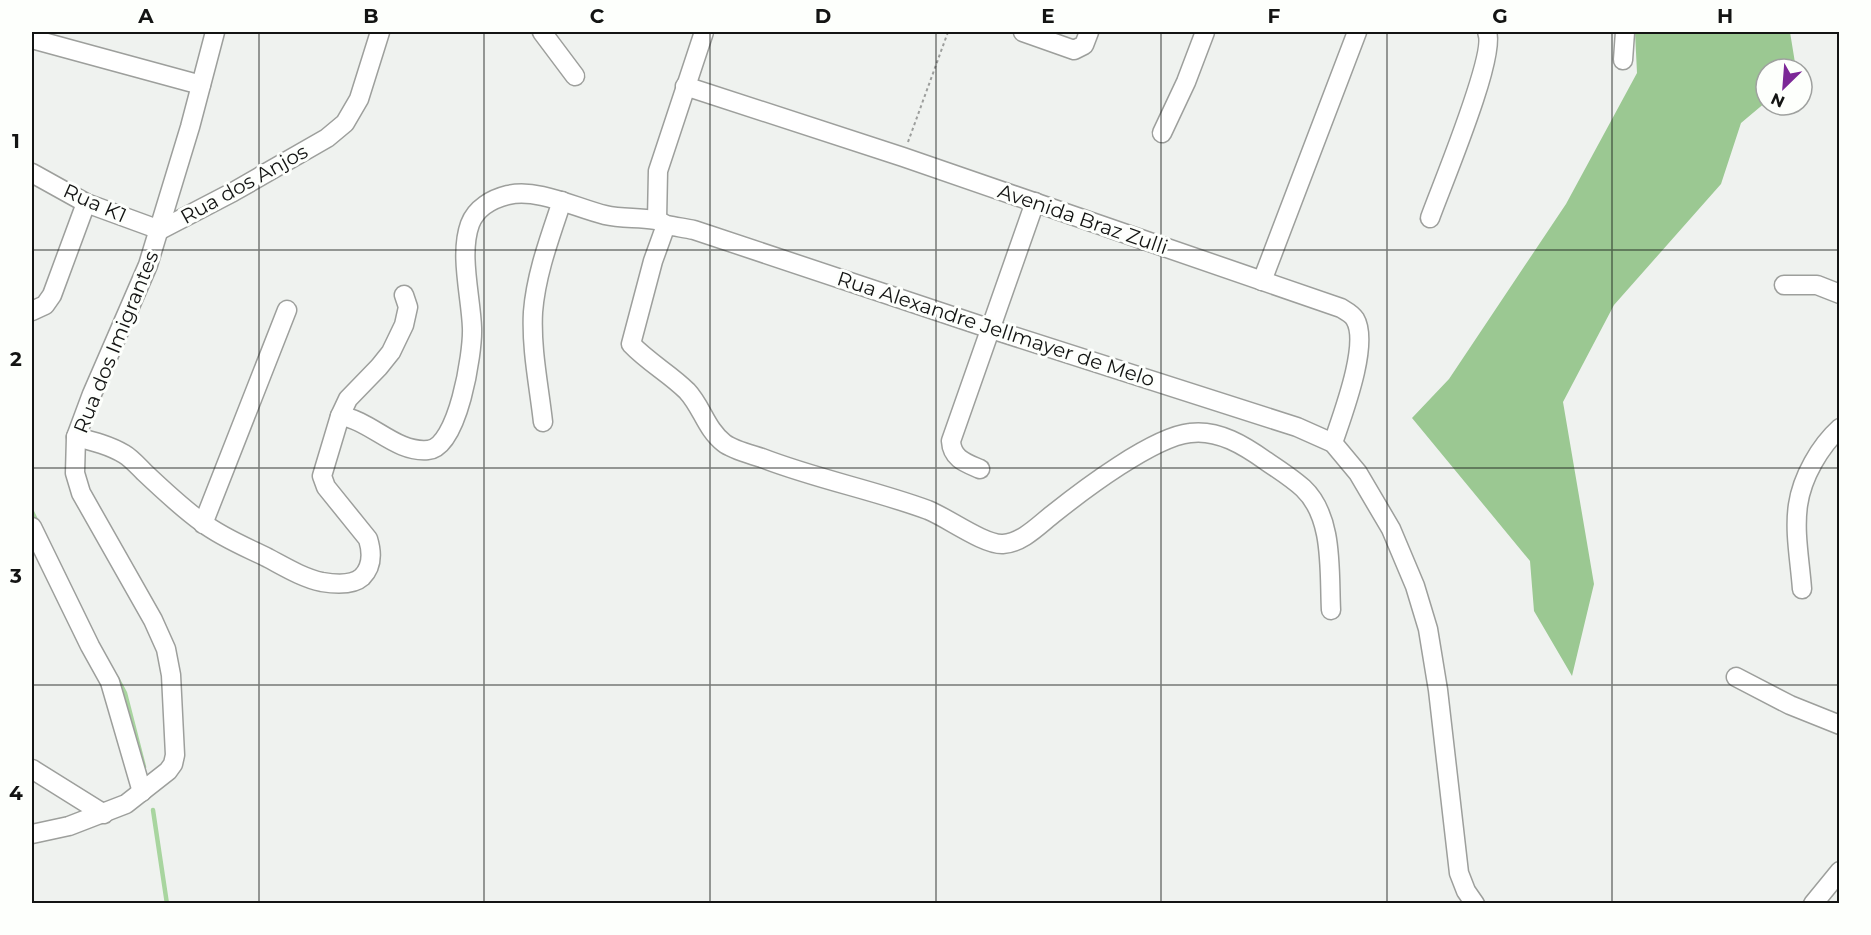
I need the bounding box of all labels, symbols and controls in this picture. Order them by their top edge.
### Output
text: A [137,4,154,28]
text: B [363,4,379,28]
text: C [590,4,605,28]
text: D [815,4,831,28]
text: E [1041,4,1055,28]
text: F [1268,4,1281,28]
text: G [1492,4,1508,28]
text: H [1717,4,1733,28]
north arrow [1754,57,1814,117]
text: N [1768,89,1788,111]
text: 1 [12,129,20,153]
street label: Rua dos Anjos [176,139,312,229]
street label: Rua K1 [60,178,130,228]
street label: Avenida Braz Zulli [995,179,1171,259]
street label: Rua dos Imigrantes [68,247,164,437]
street label: Rua Alexandre Jellmayer de Melo [834,266,1158,392]
text: 2 [10,347,22,371]
text: 3 [9,564,22,588]
text: 4 [9,781,23,805]

